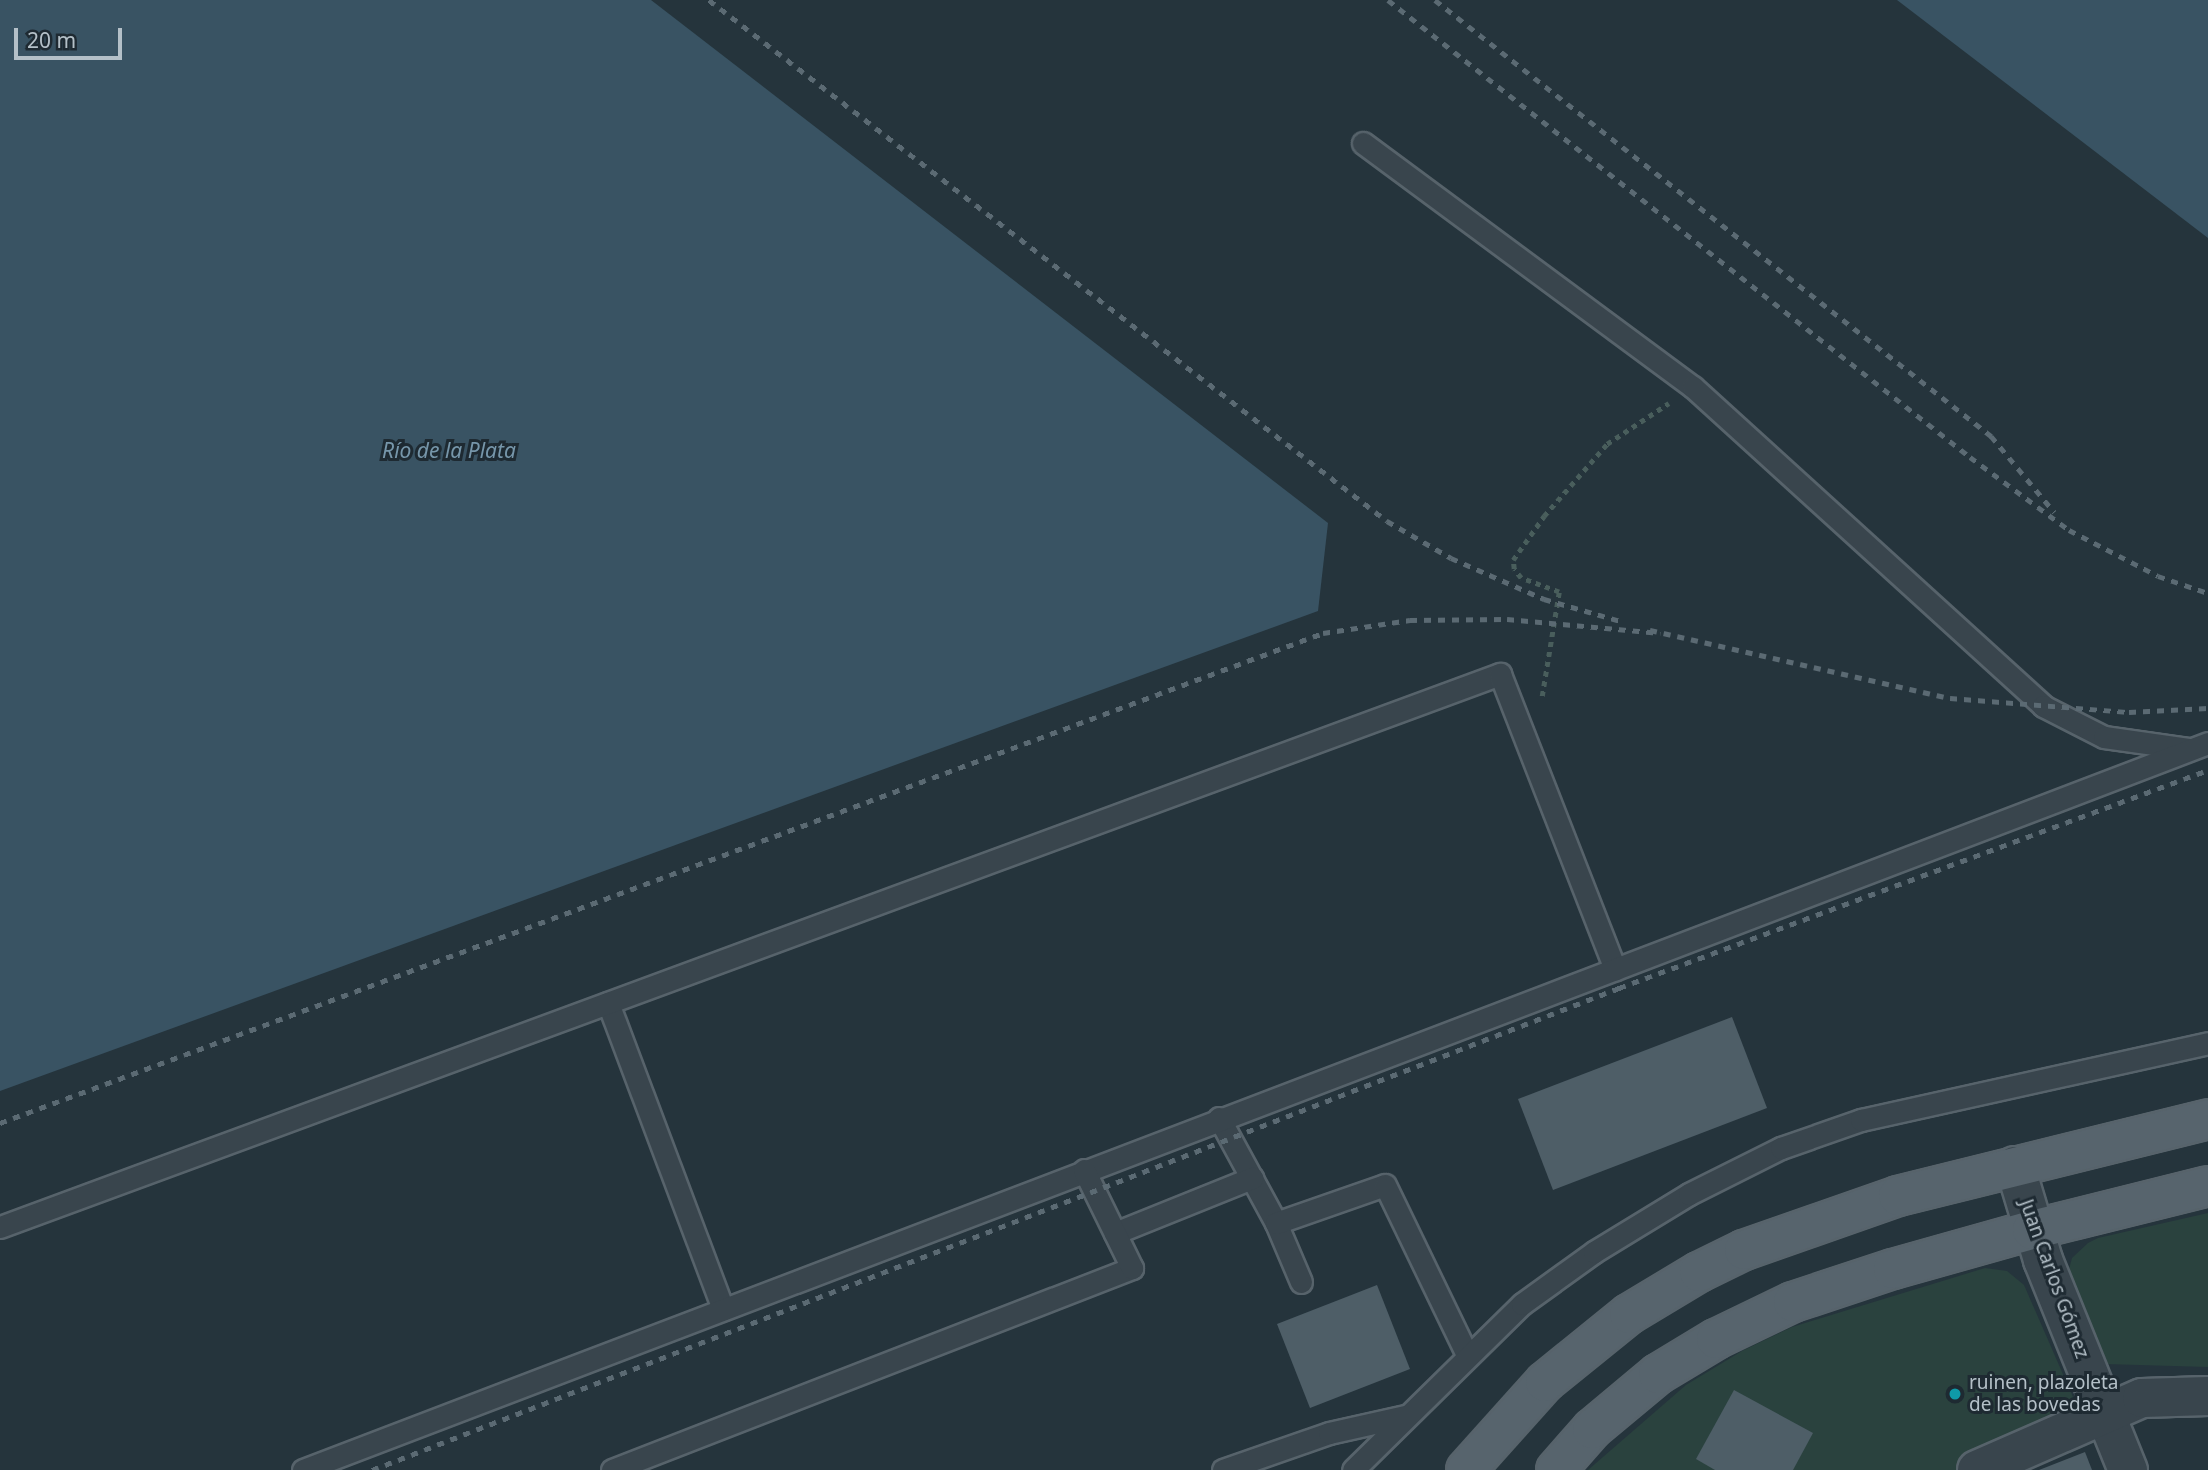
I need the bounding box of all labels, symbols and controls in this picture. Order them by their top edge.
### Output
scale bar [18,14,126,58]
text: 20 m [27,26,76,54]
water label: Río de la Plata [382,437,516,463]
street label: Juan Carlos Gómez [2015,1196,2093,1362]
place label: ruinen, plazoleta de las bovedas [1969,1372,2119,1416]
marker: ruinen, plazoleta de las bovedas [1947,1386,1963,1402]

